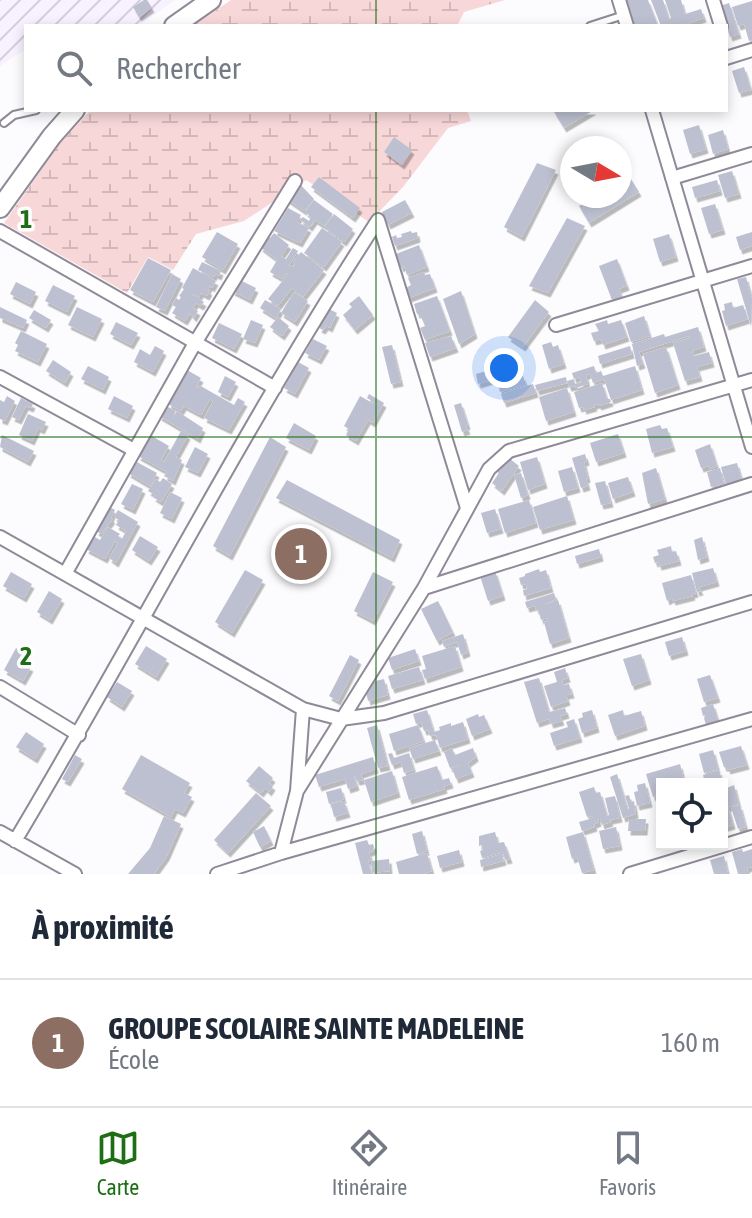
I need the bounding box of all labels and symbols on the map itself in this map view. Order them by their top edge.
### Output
north arrow [560,136,632,208]
text: 1 [20,204,32,234]
your location [484,348,524,388]
pin: 1 [275,524,327,584]
text: 2 [20,641,32,671]

